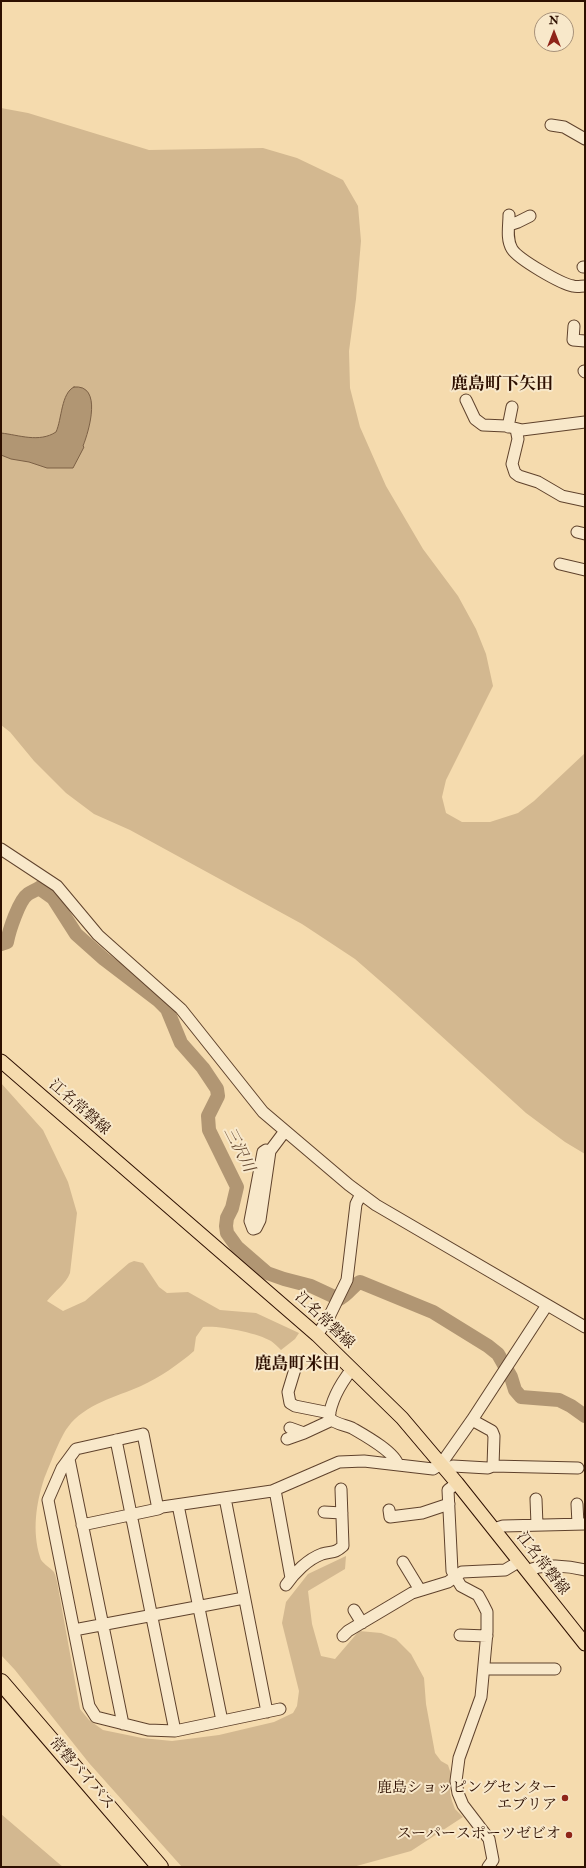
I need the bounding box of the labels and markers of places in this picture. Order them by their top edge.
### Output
place label: 鹿島ショッピングセンター エブリア [377,1780,557,1815]
marker: 鹿島ショッピングセンター エブリア [560,1793,570,1803]
place label: スーパースポーツゼビオ [397,1826,561,1844]
marker: スーパースポーツゼビオ [564,1830,574,1840]

